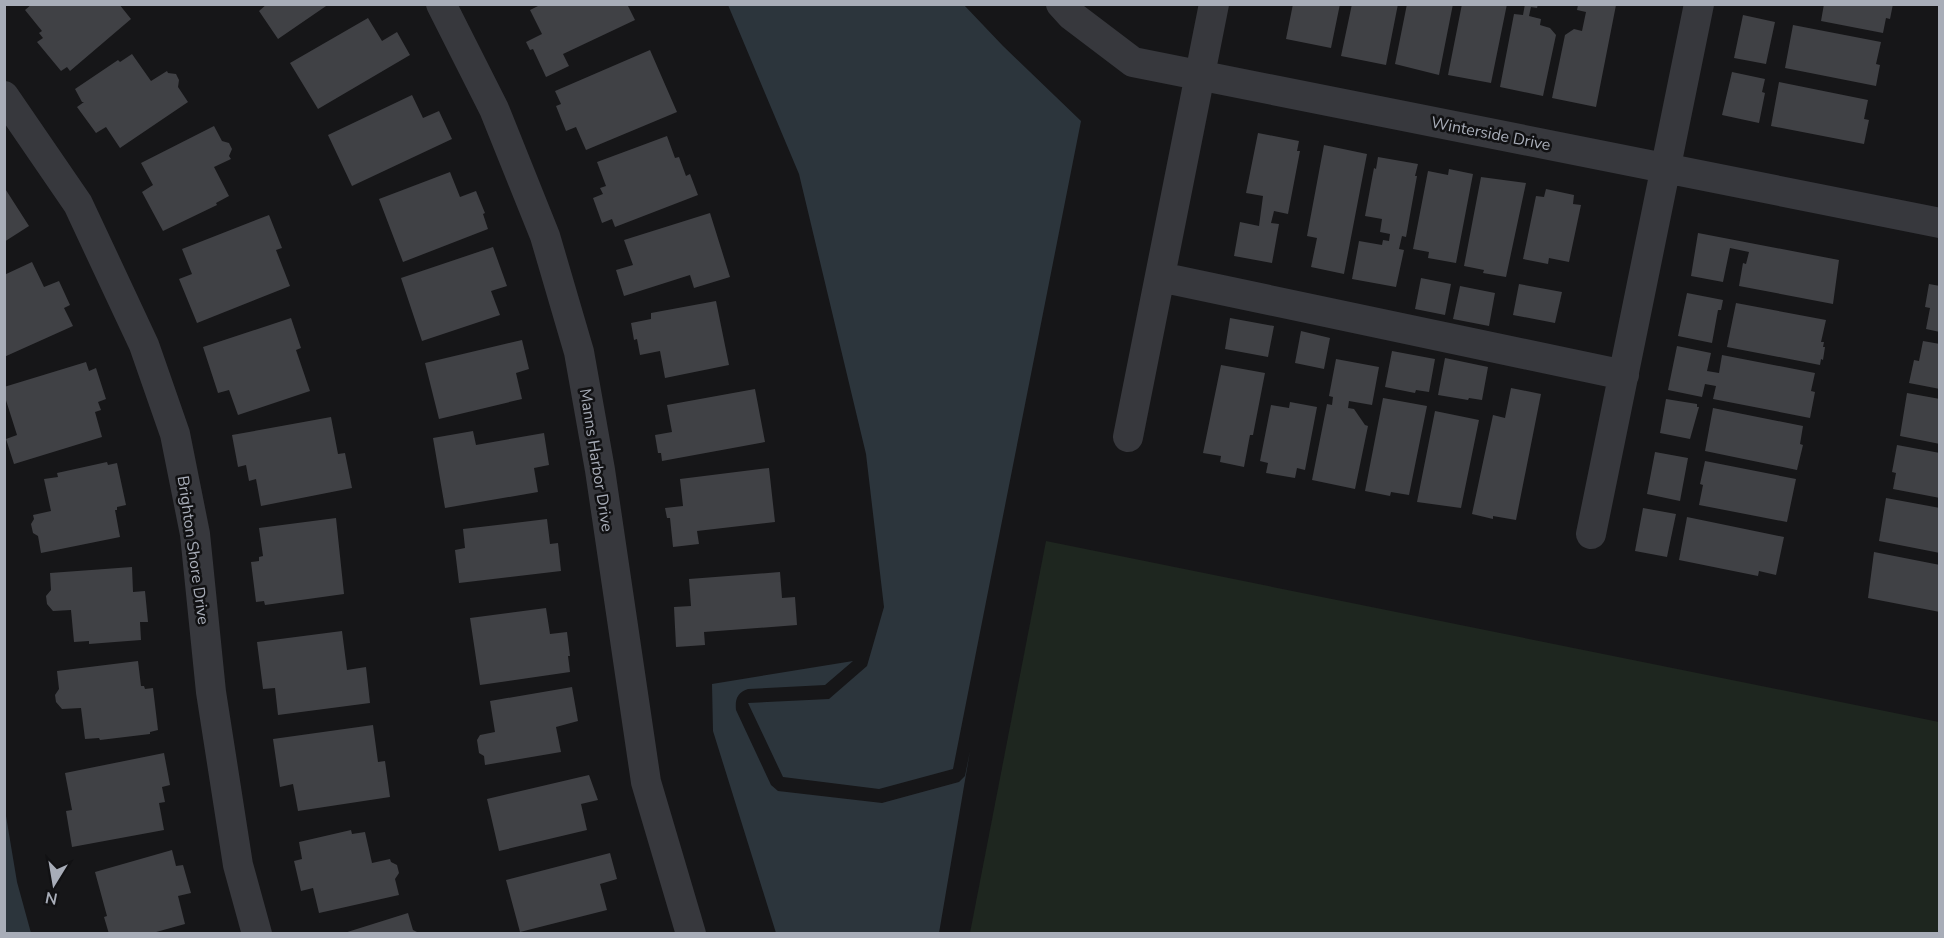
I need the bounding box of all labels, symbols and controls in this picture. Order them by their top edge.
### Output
street label: Winterside Drive [1429,112,1552,156]
street label: Manns Harbor Drive [574,387,618,533]
street label: Brighton Shore Drive [172,474,214,626]
north arrow [24,854,84,914]
text: N [43,886,59,910]

